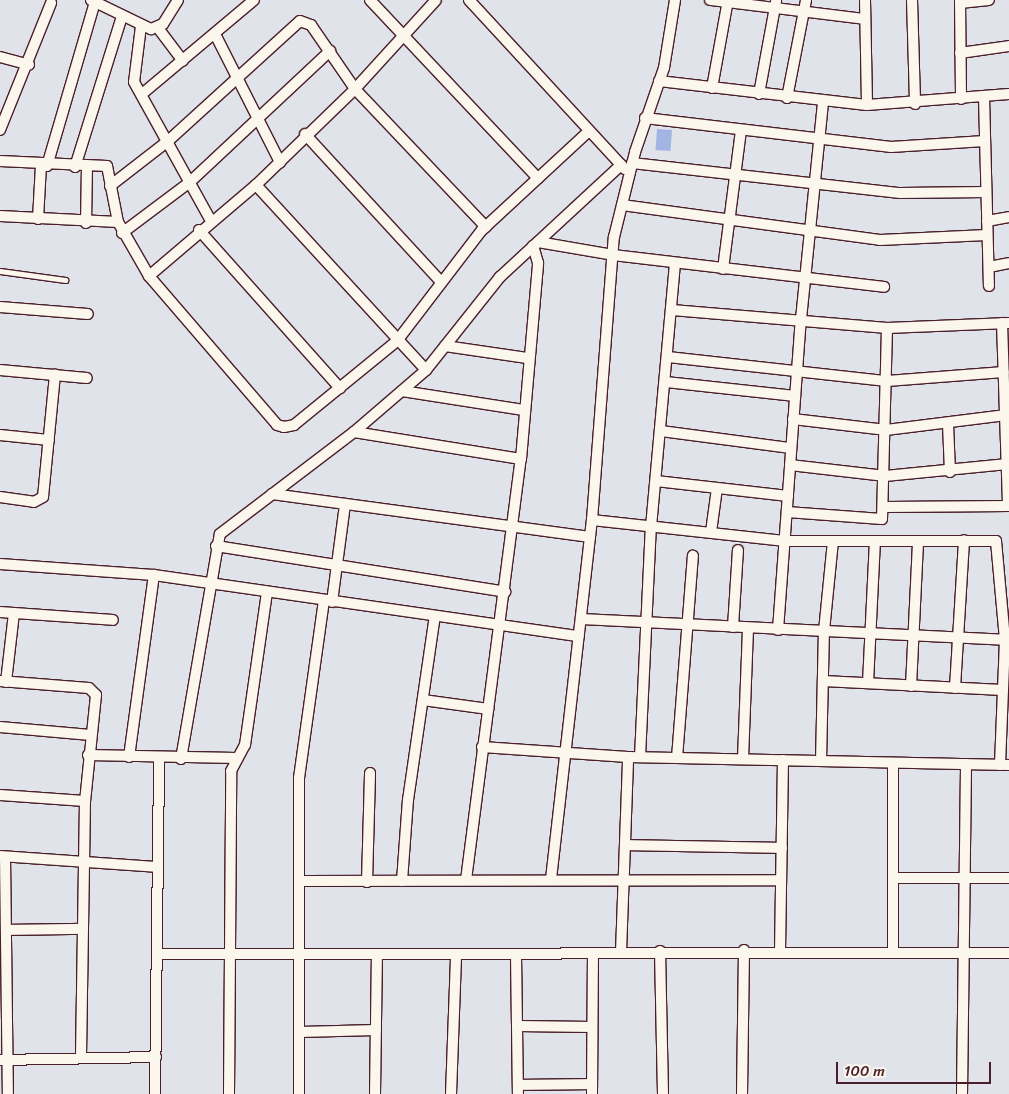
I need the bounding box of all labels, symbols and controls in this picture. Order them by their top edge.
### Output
scale bar [839,1052,994,1084]
text: 100 m [844,1058,885,1084]

